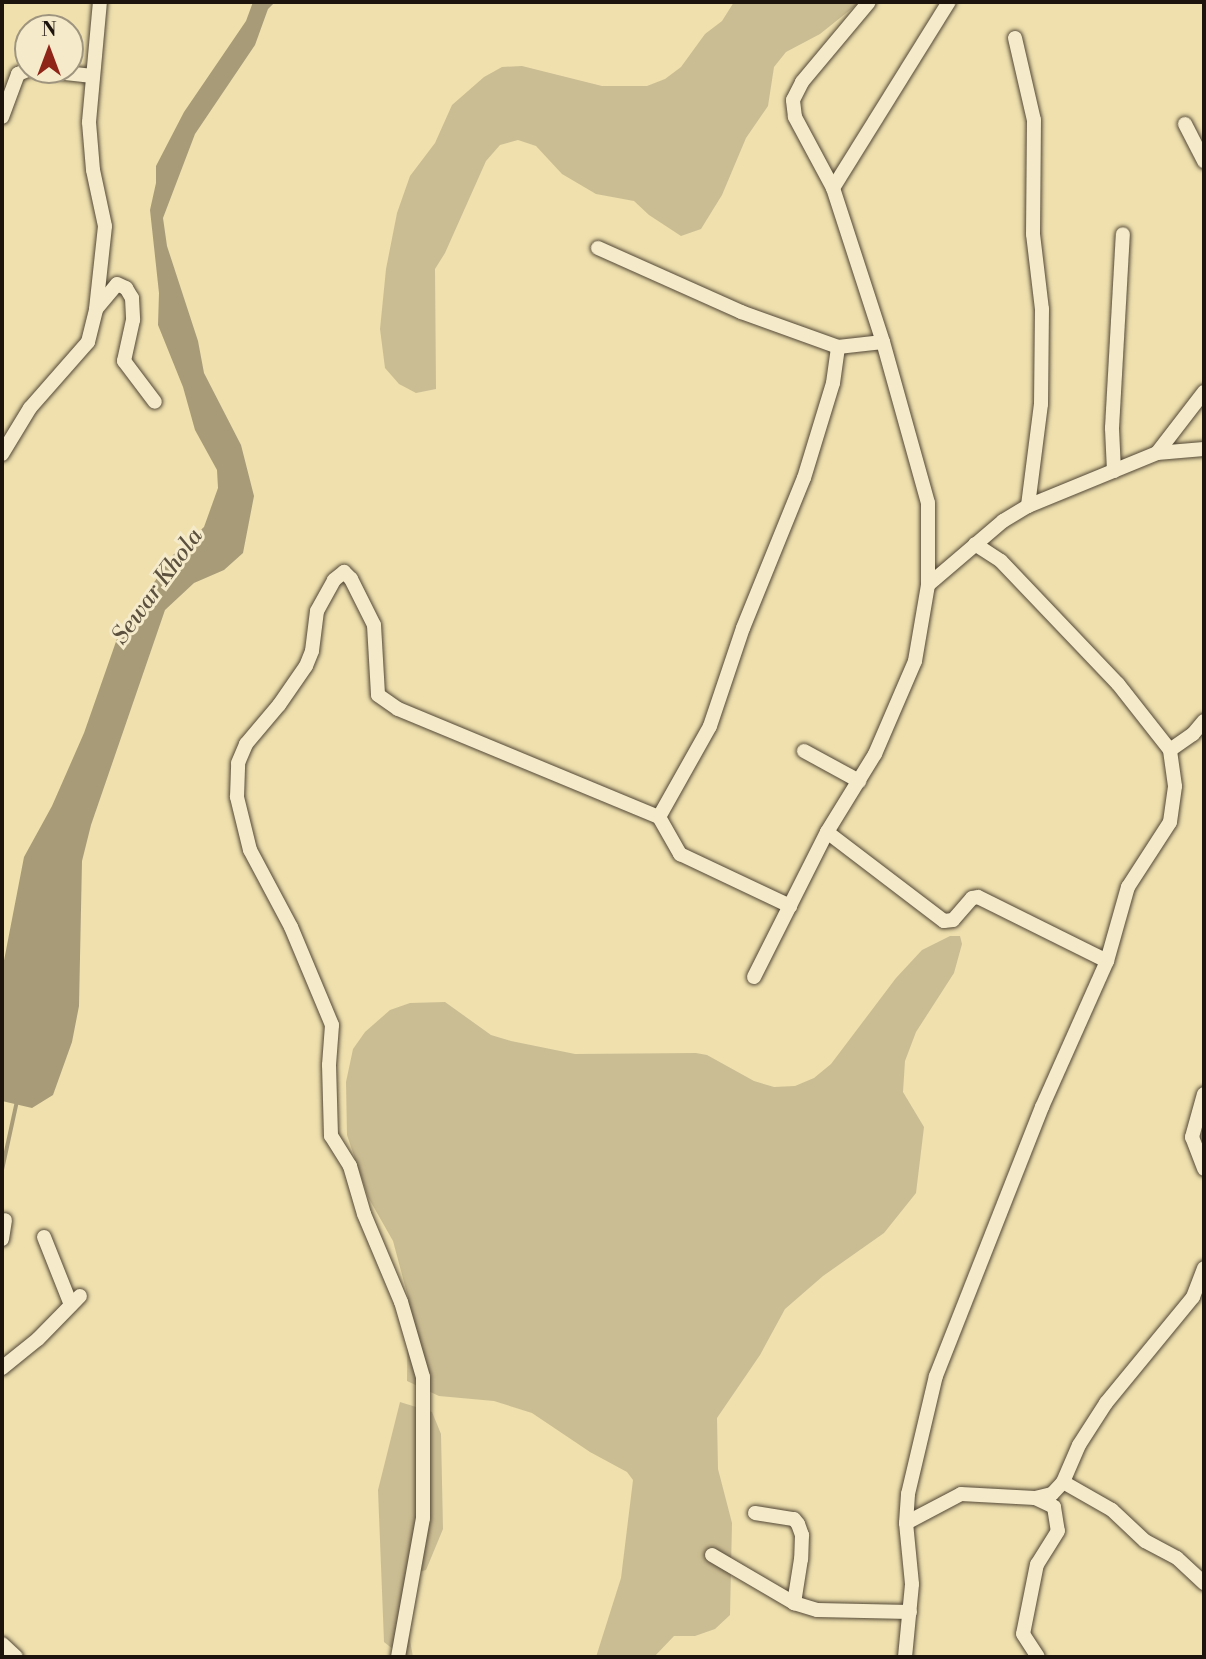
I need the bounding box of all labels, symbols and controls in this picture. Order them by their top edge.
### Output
north arrow [14,14,84,84]
text: N [41,18,57,42]
water label: Sewar Khola [106,523,210,651]

